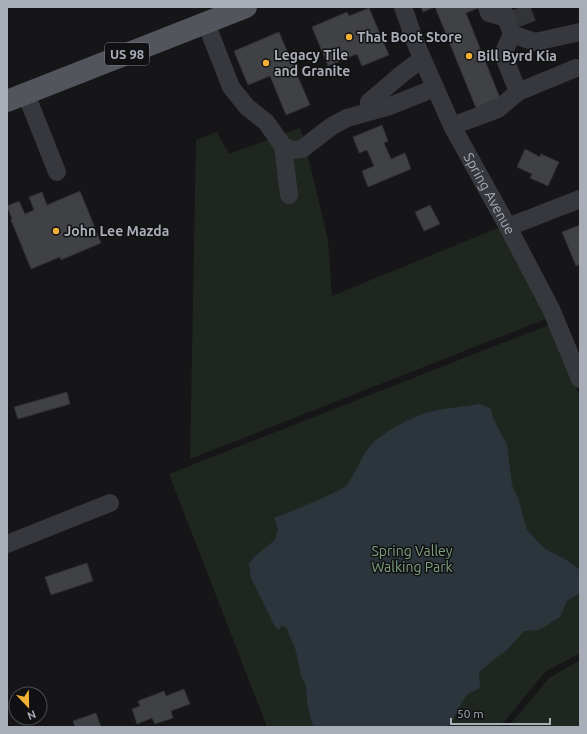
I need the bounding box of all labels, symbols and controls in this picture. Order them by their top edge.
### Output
place label: That Boot Store [357,29,462,45]
marker: That Boot Store [344,32,354,42]
road number: US 98 [105,43,149,65]
place label: Legacy Tile and Granite [274,47,350,79]
place label: Bill Byrd Kia [477,48,557,64]
marker: Bill Byrd Kia [464,51,474,61]
marker: Legacy Tile and Granite [261,58,271,68]
street label: Spring Avenue [460,150,518,237]
place label: John Lee Mazda [64,223,169,239]
marker: John Lee Mazda [51,226,61,236]
park label: Spring Valley Walking Park [371,543,453,575]
north arrow [8,686,48,726]
scale bar [451,700,550,726]
text: 50 m [457,707,484,720]
text: N [26,708,38,722]

